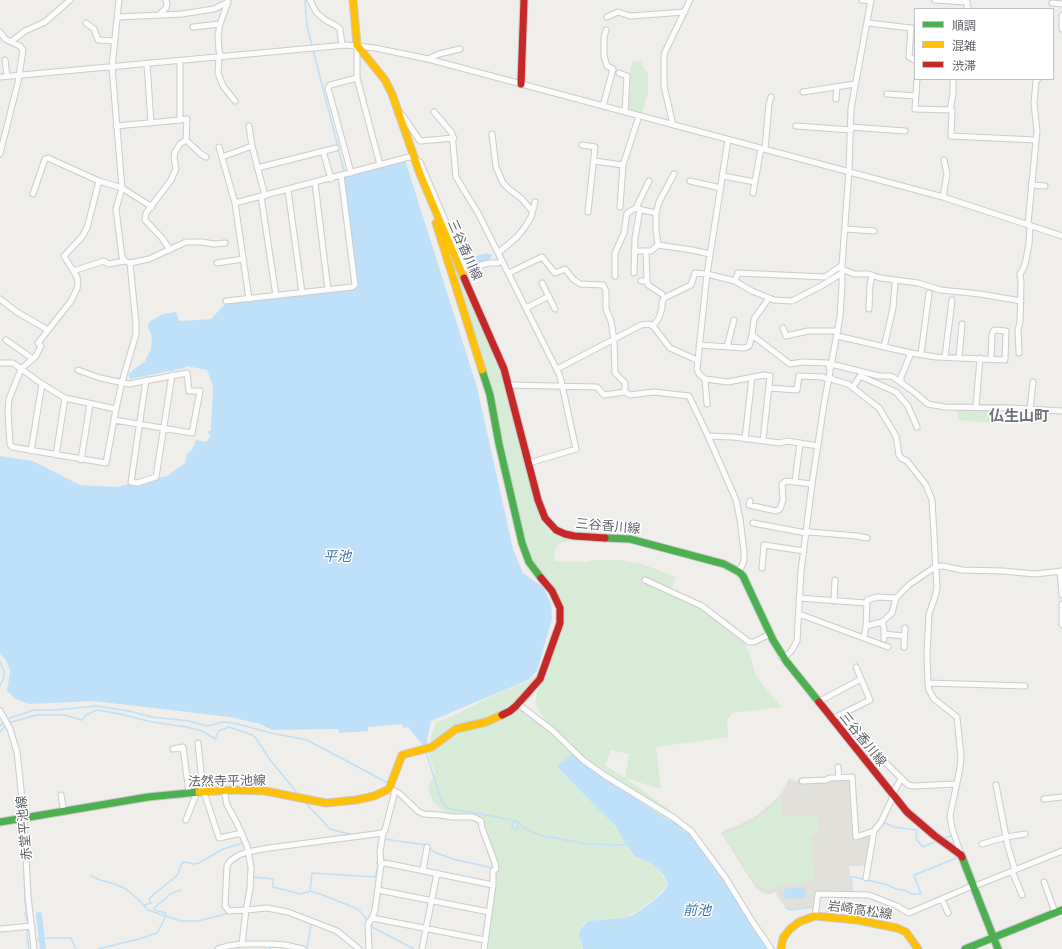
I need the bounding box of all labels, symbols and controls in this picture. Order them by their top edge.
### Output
legend [914,8,1054,80]
text: 順調 [952,18,976,32]
text: 混雑 [952,38,976,52]
text: 渋滞 [952,58,976,72]
street label: 三谷香川線 [445,217,485,283]
district label: 仏生山町 [989,407,1049,425]
street label: 三谷香川線 [575,515,641,537]
water label: 平池 [323,548,351,564]
street label: 三谷香川線 [836,709,890,769]
street label: 法然寺平池線 [188,773,266,789]
street label: 赤堂平池線 [13,795,35,861]
street label: 岩崎高松線 [827,898,893,922]
water label: 前池 [683,902,711,918]

